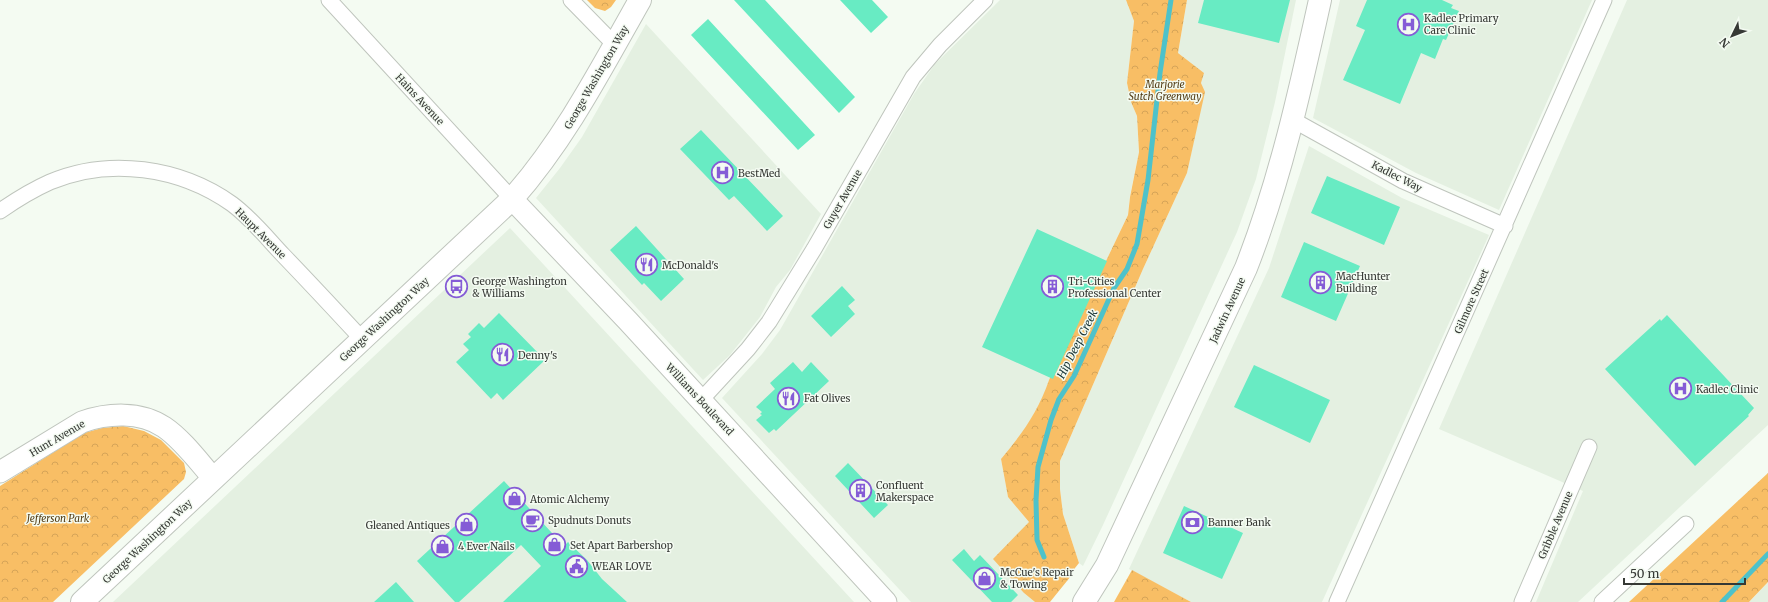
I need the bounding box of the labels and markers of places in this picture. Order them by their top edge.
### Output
hospital icon: Kadlec Primary Care Clinic [1396,11,1422,37]
place label: Kadlec Primary Care Clinic [1424,12,1499,37]
hospital icon: BestMed [709,160,735,186]
place label: BestMed [738,167,780,180]
restaurant icon: McDonald's [634,252,660,278]
place label: McDonald's [662,259,719,272]
building icon: MacHunter Building [1307,269,1333,295]
place label: MacHunter Building [1336,270,1391,295]
bus stop icon: George Washington & Williams [443,274,469,300]
building icon: Tri-Cities Professional Center [1040,274,1066,300]
place label: George Washington & Williams [472,275,567,300]
place label: Tri-Cities Professional Center [1068,275,1162,300]
restaurant icon: Denny's [489,342,515,368]
place label: Denny's [518,349,557,362]
hospital icon: Kadlec Clinic [1667,376,1693,402]
place label: Kadlec Clinic [1696,383,1758,396]
restaurant icon: Fat Olives [775,385,801,411]
place label: Fat Olives [804,392,850,405]
building icon: Confluent Makerspace [848,478,874,504]
place label: Confluent Makerspace [876,479,934,504]
shop icon: Atomic Alchemy [502,486,528,512]
place label: Atomic Alchemy [529,493,610,506]
cafe icon: Spudnuts Donuts [520,507,546,533]
bank icon: Banner Bank [1179,509,1205,535]
shop icon: Gleaned Antiques [453,512,479,538]
place label: Spudnuts Donuts [548,514,631,527]
place label: Banner Bank [1208,516,1272,529]
place label: Gleaned Antiques [366,519,450,532]
shop icon: Set Apart Barbershop [542,532,568,558]
shop icon: 4 Ever Nails [429,533,455,559]
place label: Set Apart Barbershop [570,539,673,552]
place label: 4 Ever Nails [458,540,515,553]
public building icon: WEAR LOVE [564,553,590,579]
place label: WEAR LOVE [591,560,652,573]
shop icon: McCue's Repair & Towing [972,565,998,591]
place label: McCue's Repair & Towing [1000,566,1074,591]

